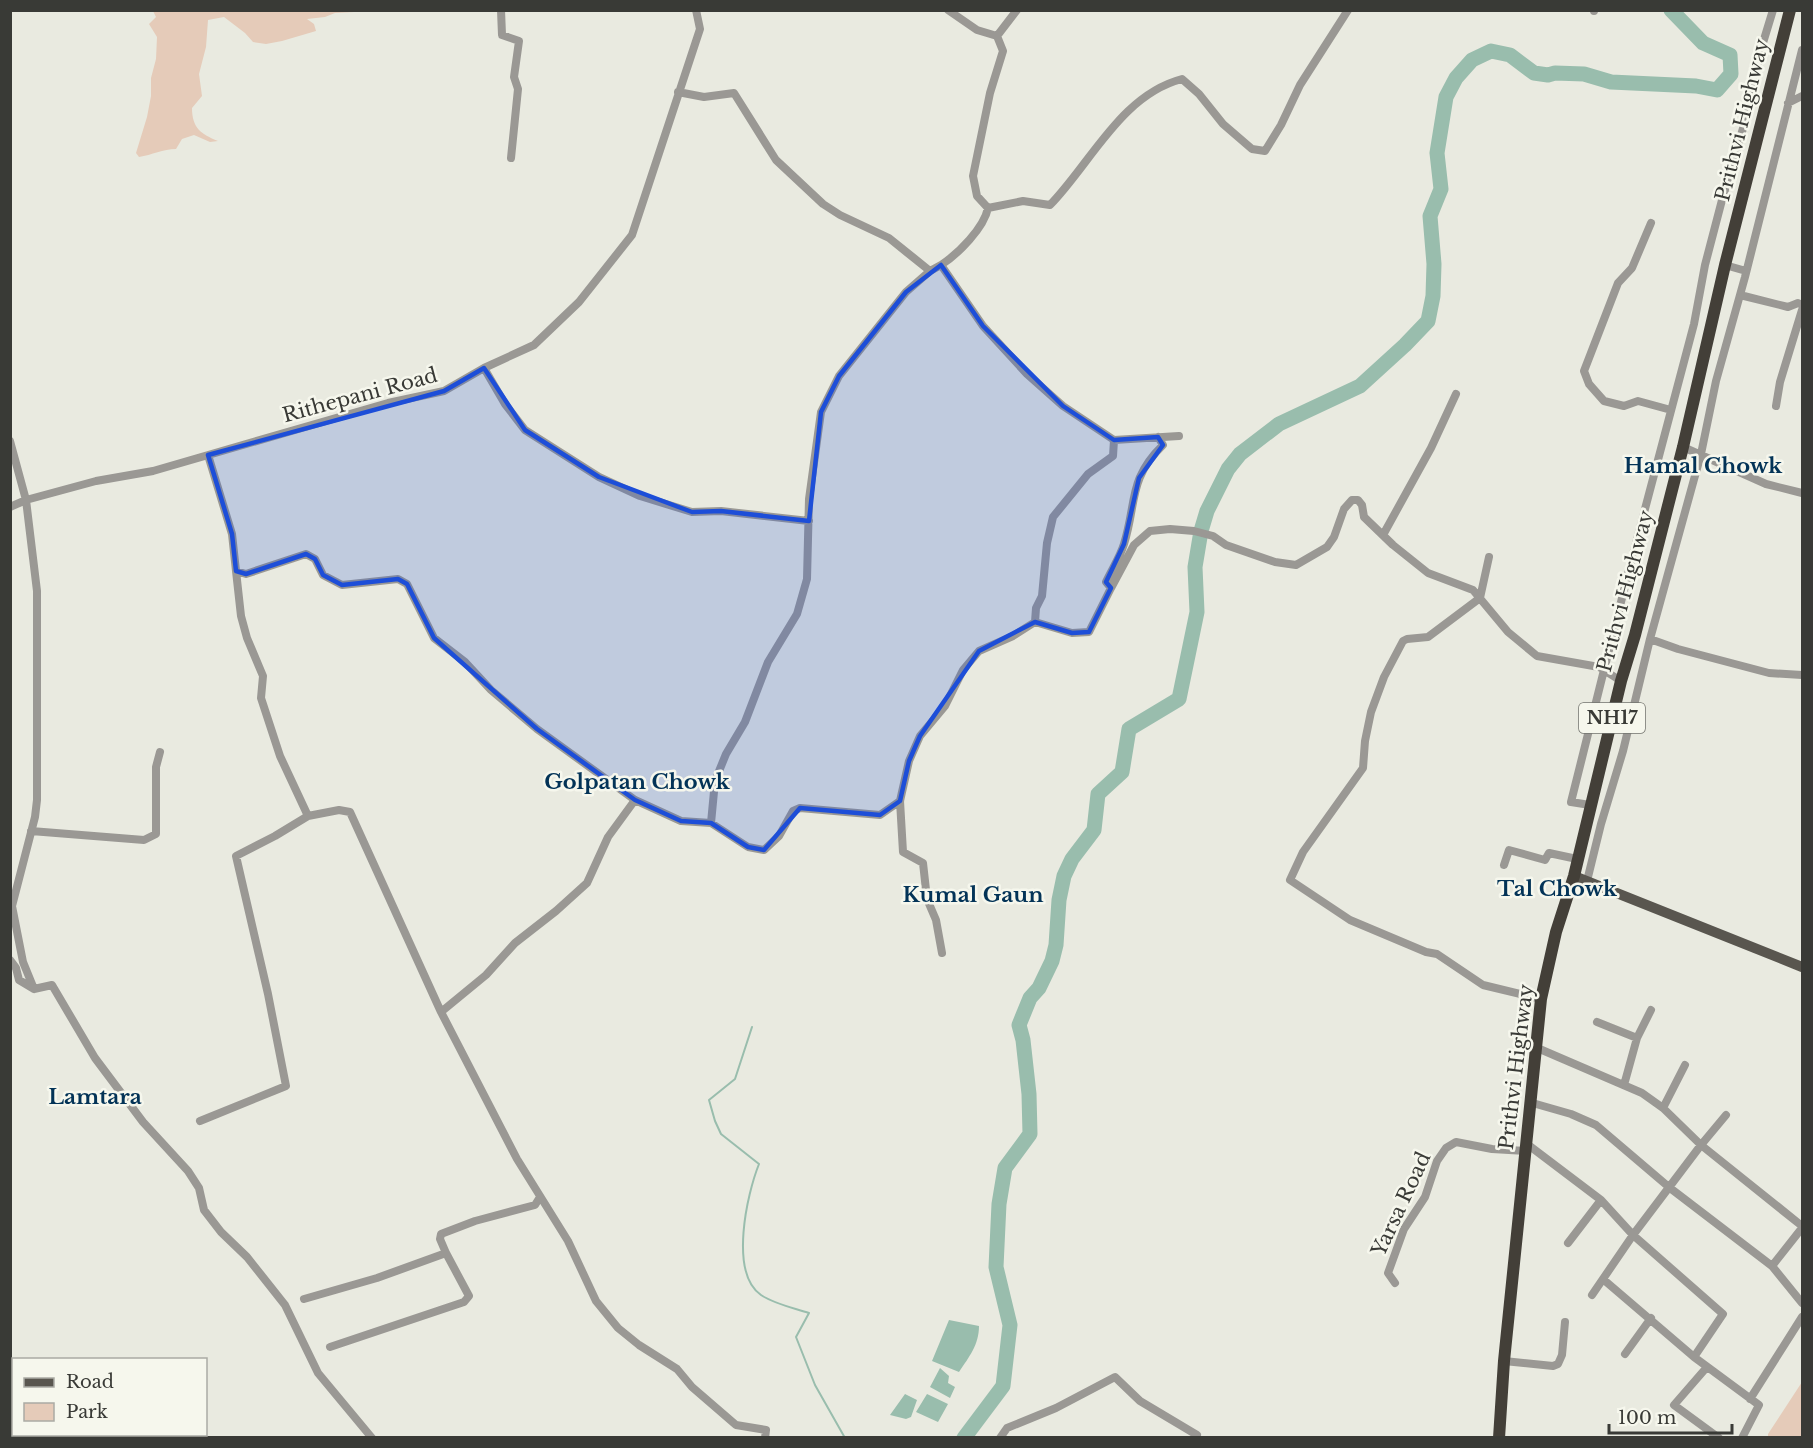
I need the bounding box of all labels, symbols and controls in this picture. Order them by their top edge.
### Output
street label: Prithvi Highway [1710,36,1774,204]
street label: Rithepani Road [280,363,440,427]
district label: Hamal Chowk [1624,453,1783,479]
street label: Prithvi Highway [1592,507,1658,675]
road number: NH17 [1579,703,1645,733]
district label: Golpatan Chowk [544,769,731,795]
district label: Tal Chowk [1497,876,1618,902]
district label: Kumal Gaun [903,882,1043,908]
street label: Prithvi Highway [1494,983,1538,1151]
district label: Lamtara [48,1084,142,1110]
street label: Yarsa Road [1366,1148,1436,1261]
legend [12,1358,207,1436]
text: Road [66,1371,114,1393]
scale bar [1609,1397,1732,1435]
text: Park [66,1401,108,1423]
text: 100 m [1618,1407,1676,1429]

